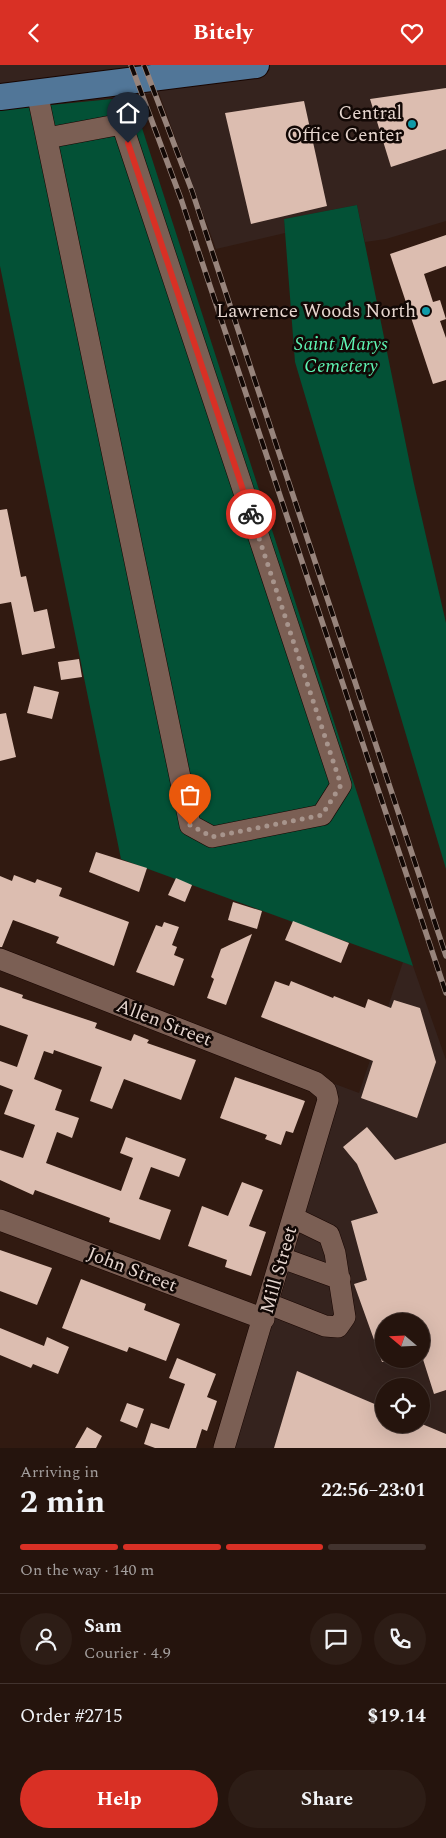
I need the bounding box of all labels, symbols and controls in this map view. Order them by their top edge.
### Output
text: Bitely [193,16,253,49]
icon: back [20,19,48,47]
icon: heart [398,19,426,47]
pin [107,92,149,143]
icon: home [114,99,142,127]
place label: Central Office Center [287,99,402,150]
marker: Central Office Center [406,118,418,130]
place label: Lawrence Woods North [216,297,416,326]
marker: Lawrence Woods North [420,305,432,317]
park label: Saint Marys Cemetery [294,330,388,381]
courier [226,489,276,539]
icon: bike [237,500,265,528]
pin [169,774,211,825]
icon: bag [176,781,204,809]
street label: Allen Street [112,992,216,1055]
street label: Mill Street [253,1223,305,1317]
street label: John Street [83,1240,181,1300]
north arrow [375,1313,430,1367]
map controls [375,1313,430,1433]
button: locate [375,1378,430,1433]
text: Arriving in [20,1460,99,1484]
text: 22:56–23:01 [321,1476,426,1505]
text: 2 min [20,1478,105,1527]
text: On the way · 140 m [20,1558,154,1582]
text: Sam [84,1612,122,1641]
button: person [20,1613,72,1665]
button: chat [310,1613,362,1665]
button: phone [374,1613,426,1665]
text: Courier · 4.9 [84,1641,171,1665]
text: Order #2715 [20,1702,123,1731]
text: $19.14 [368,1702,426,1731]
button: Help [20,1770,218,1828]
button: Share [228,1770,426,1828]

